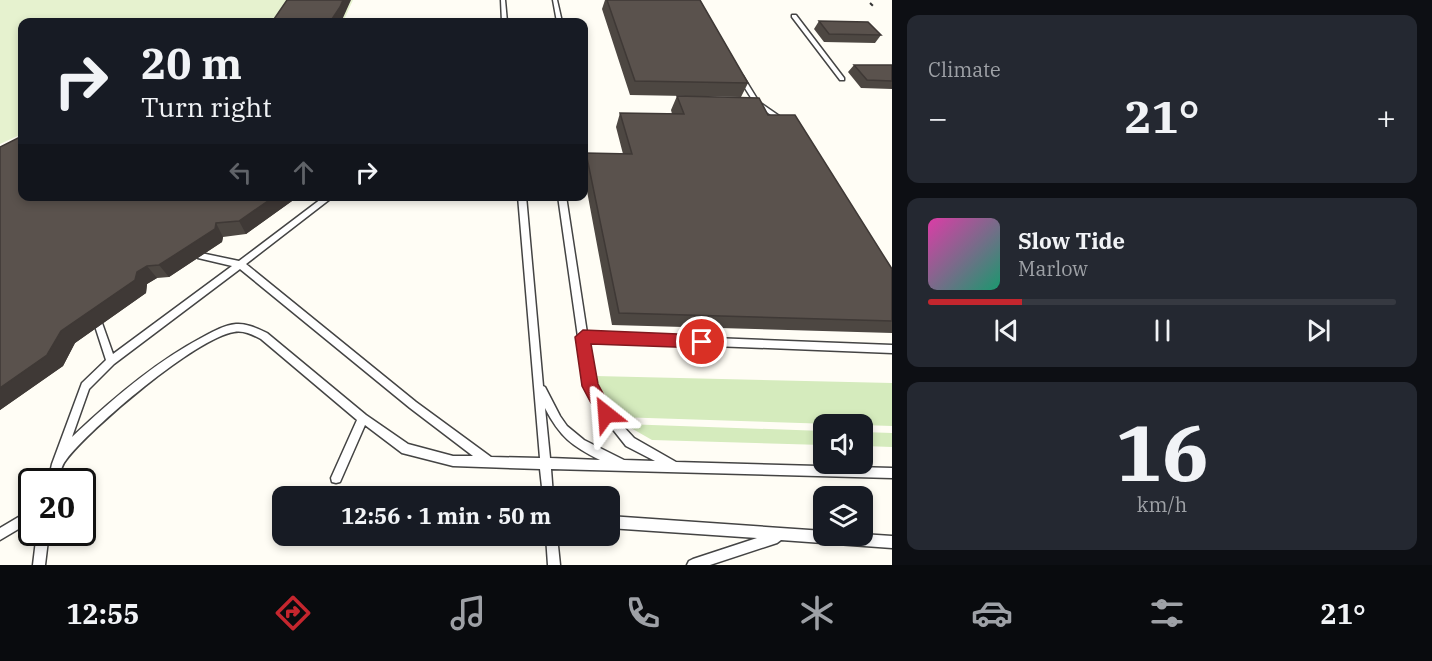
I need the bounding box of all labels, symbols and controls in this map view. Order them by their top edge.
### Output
text: 20 m [141,36,242,91]
icon: right [42,42,120,120]
text: Climate [928,56,1001,83]
text: 21° [1124,87,1200,145]
text: Turn right [141,89,272,124]
text: − [928,96,948,139]
text: + [1376,96,1396,139]
icon: left [224,156,257,189]
icon: ahead [287,156,320,189]
icon: right [350,156,383,189]
text: Slow Tide [1018,226,1125,255]
text: Marlow [1018,255,1088,282]
icon: previous [990,314,1023,347]
icon: pause [1146,314,1179,347]
icon: next [1302,314,1335,347]
pin [676,316,727,367]
icon: arrive [685,325,718,358]
position arrow [574,382,638,446]
text: 16 [1115,401,1209,502]
map controls [813,414,873,546]
button: sound [813,414,873,474]
speed limit sign: 20 [18,468,96,546]
button: layers [813,486,873,546]
text: km/h [1137,491,1187,518]
text: 12:56 · 1 min · 50 m [341,501,551,530]
icon: directions [272,592,314,634]
icon: music [447,592,489,634]
icon: phone [622,592,664,634]
icon: climate [796,592,838,634]
icon: car [971,592,1013,634]
icon: filters [1146,592,1188,634]
text: 12:55 [66,596,139,631]
text: 21° [1320,596,1366,631]

